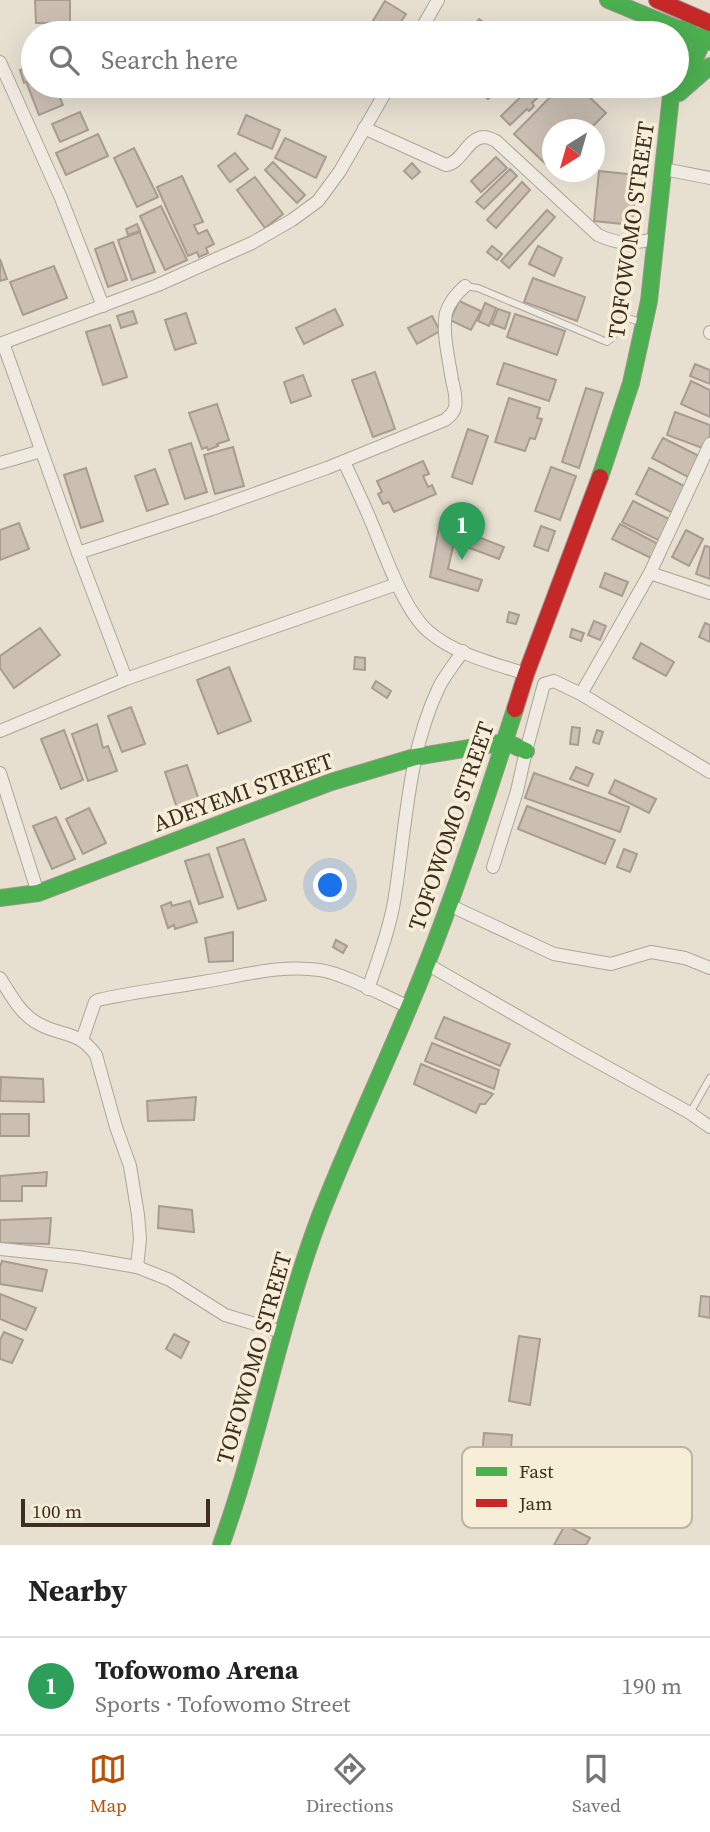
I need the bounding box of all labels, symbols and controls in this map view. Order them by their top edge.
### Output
search box [21,21,689,98]
icon: search [45,41,83,79]
text: Search here [101,42,238,78]
north arrow [542,119,605,182]
street label: TOFOWOMO STREET [600,119,662,341]
pin: 1 [439,502,485,560]
street label: TOFOWOMO STREET [400,717,502,935]
street label: ADEYEMI STREET [149,745,338,839]
your location [313,868,347,902]
street label: TOFOWOMO STREET [208,1248,300,1468]
legend [462,1447,692,1528]
text: Fast [519,1458,554,1484]
text: Jam [518,1490,552,1516]
scale bar [21,1496,210,1528]
text: 100 m [32,1498,82,1524]
text: Nearby [28,1570,127,1611]
text: Tofowomo Arena [95,1652,299,1688]
text: 1 [45,1670,57,1702]
text: 190 m [621,1670,682,1702]
text: Sports · Tofowomo Street [95,1688,351,1720]
tab: Map [89,1750,127,1818]
tab: Directions [306,1750,394,1818]
tab: Saved [572,1750,621,1818]

